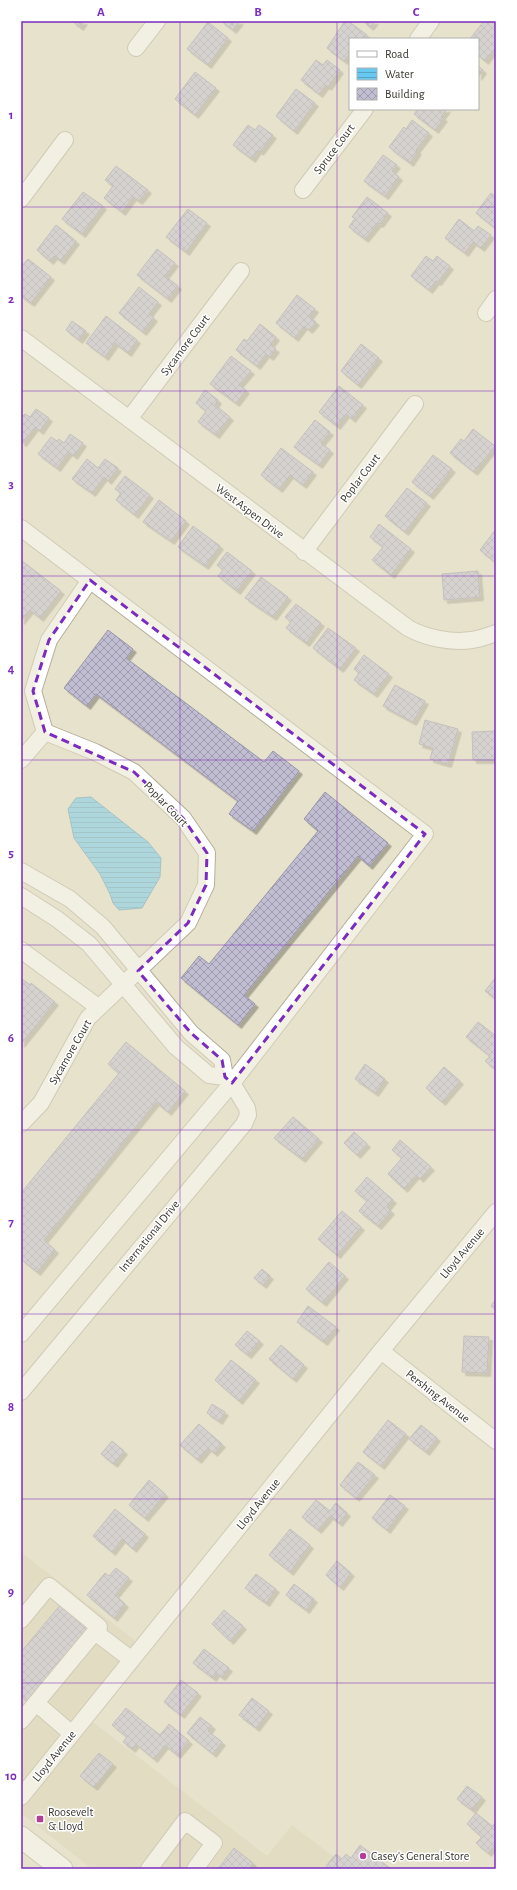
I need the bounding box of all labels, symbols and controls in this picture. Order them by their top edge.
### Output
text: A [97,6,105,19]
text: B [254,6,262,19]
text: C [413,6,420,19]
legend [349,38,479,110]
text: Road [385,48,409,60]
text: Water [385,68,414,80]
text: Building [385,88,425,100]
text: 1 [9,109,13,122]
street label: Spruce Court [311,122,357,176]
text: 2 [8,293,14,306]
street label: Sycamore Court [158,312,213,378]
street label: Poplar Court [338,451,382,505]
text: 3 [8,478,14,491]
street label: West Aspen Drive [214,481,286,541]
text: 4 [8,663,15,676]
street label: Poplar Court [142,779,190,829]
text: 5 [8,847,14,860]
street label: Sycamore Court [47,1017,94,1087]
text: 6 [8,1032,14,1045]
street label: International Drive [117,1198,181,1274]
text: 7 [8,1216,14,1229]
street label: Lloyd Avenue [438,1225,487,1281]
street label: Pershing Avenue [404,1367,472,1425]
text: 8 [8,1401,14,1414]
street label: Lloyd Avenue [234,1476,283,1532]
text: 9 [8,1586,14,1599]
street label: Lloyd Avenue [30,1728,79,1784]
text: 10 [5,1770,17,1783]
place label: Roosevelt & Lloyd [48,1806,93,1833]
marker: Roosevelt & Lloyd [35,1814,45,1824]
place label: Casey's General Store [371,1850,469,1863]
marker: Casey's General Store [358,1851,368,1861]

